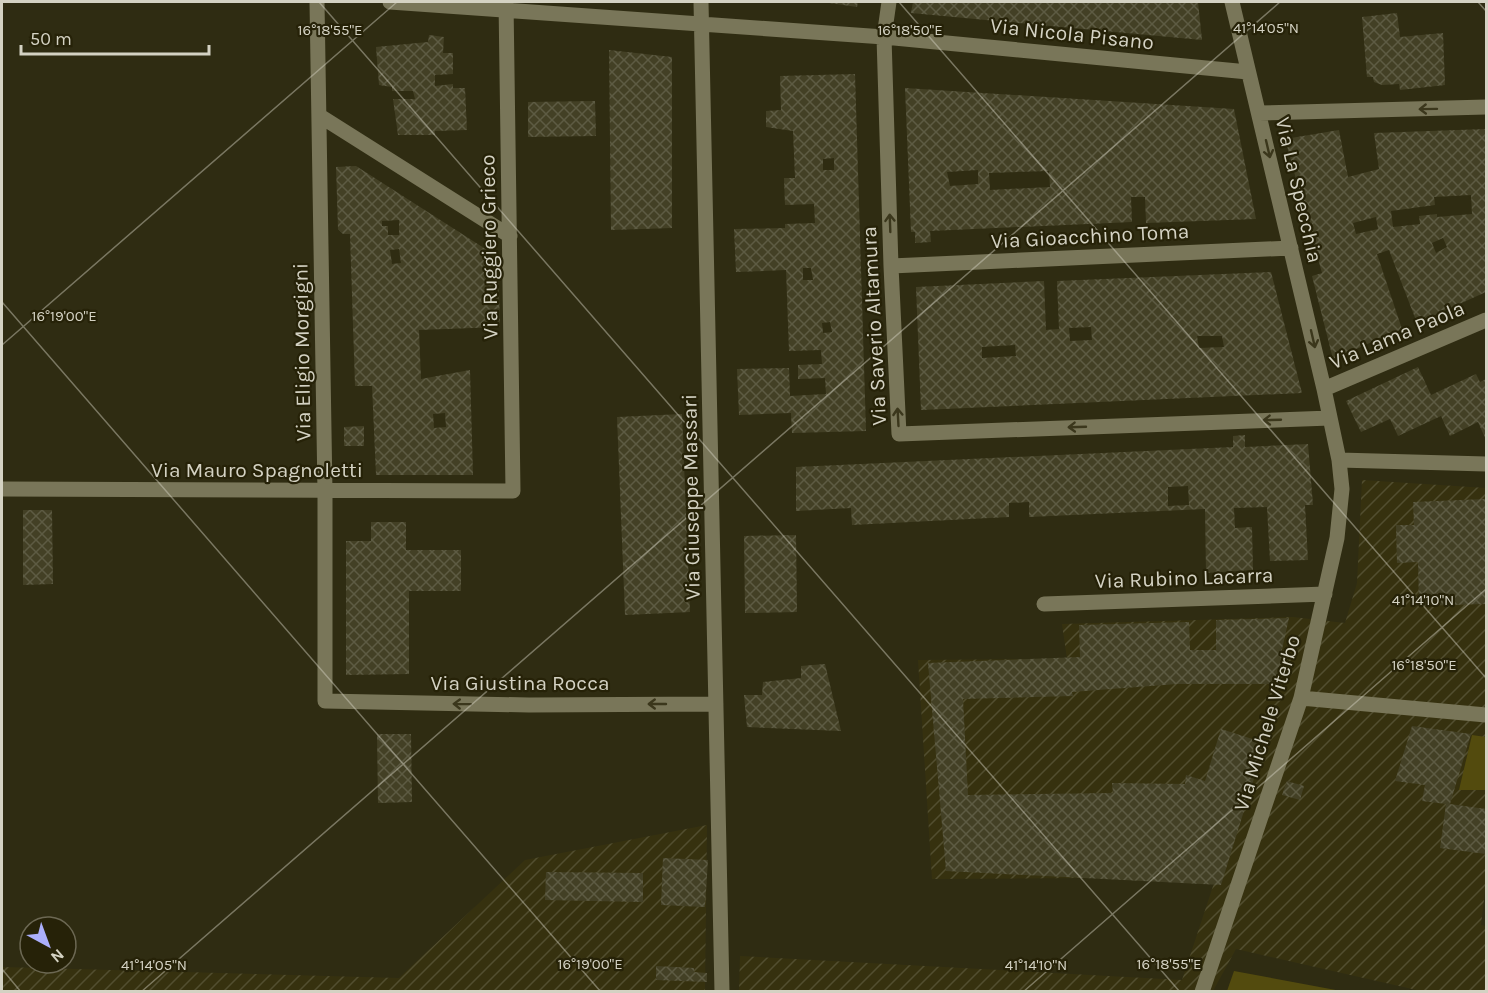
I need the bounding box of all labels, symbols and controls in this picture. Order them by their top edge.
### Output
street label: Via Nicola Pisano [989,13,1155,55]
scale bar [21,18,208,56]
text: 41°14'05"N [1233,19,1299,37]
text: 16°18'55"E [298,21,362,39]
text: 16°18'50"E [877,21,943,39]
text: 50 m [30,28,72,50]
one-way arrow [1419,103,1439,114]
street label: Via La Specchia [1271,115,1327,265]
one-way arrow [1262,139,1274,158]
street label: Via Ruggiero Grieco [475,154,503,340]
one-way arrow [884,213,895,233]
street label: Via Gioacchino Toma [990,219,1190,253]
street label: Via Saverio Altamura [857,226,891,426]
street label: Via Eligio Morgigni [288,263,316,441]
street label: Via Lama Paola [1326,296,1468,374]
text: 16°19'00"E [31,307,97,325]
one-way arrow [1307,329,1319,348]
street label: Via Giuseppe Massari [677,394,705,600]
one-way arrow [893,408,904,428]
one-way arrow [1262,414,1282,425]
one-way arrow [1067,422,1087,433]
street label: Via Mauro Spagnoletti [151,458,363,482]
street label: Via Rubino Lacarra [1094,563,1274,593]
text: 41°14'10"N [1392,591,1454,609]
street label: Via Michele Viterbo [1229,632,1305,814]
text: 16°18'50"E [1391,656,1457,674]
street label: Via Giustina Rocca [430,671,610,695]
one-way arrow [453,698,473,710]
one-way arrow [648,698,668,710]
north arrow [18,915,78,975]
text: N [47,945,68,967]
text: 16°19'00"E [557,955,623,973]
text: 16°18'55"E [1137,955,1201,973]
text: 41°14'05"N [121,956,187,974]
text: 41°14'10"N [1005,956,1067,974]

